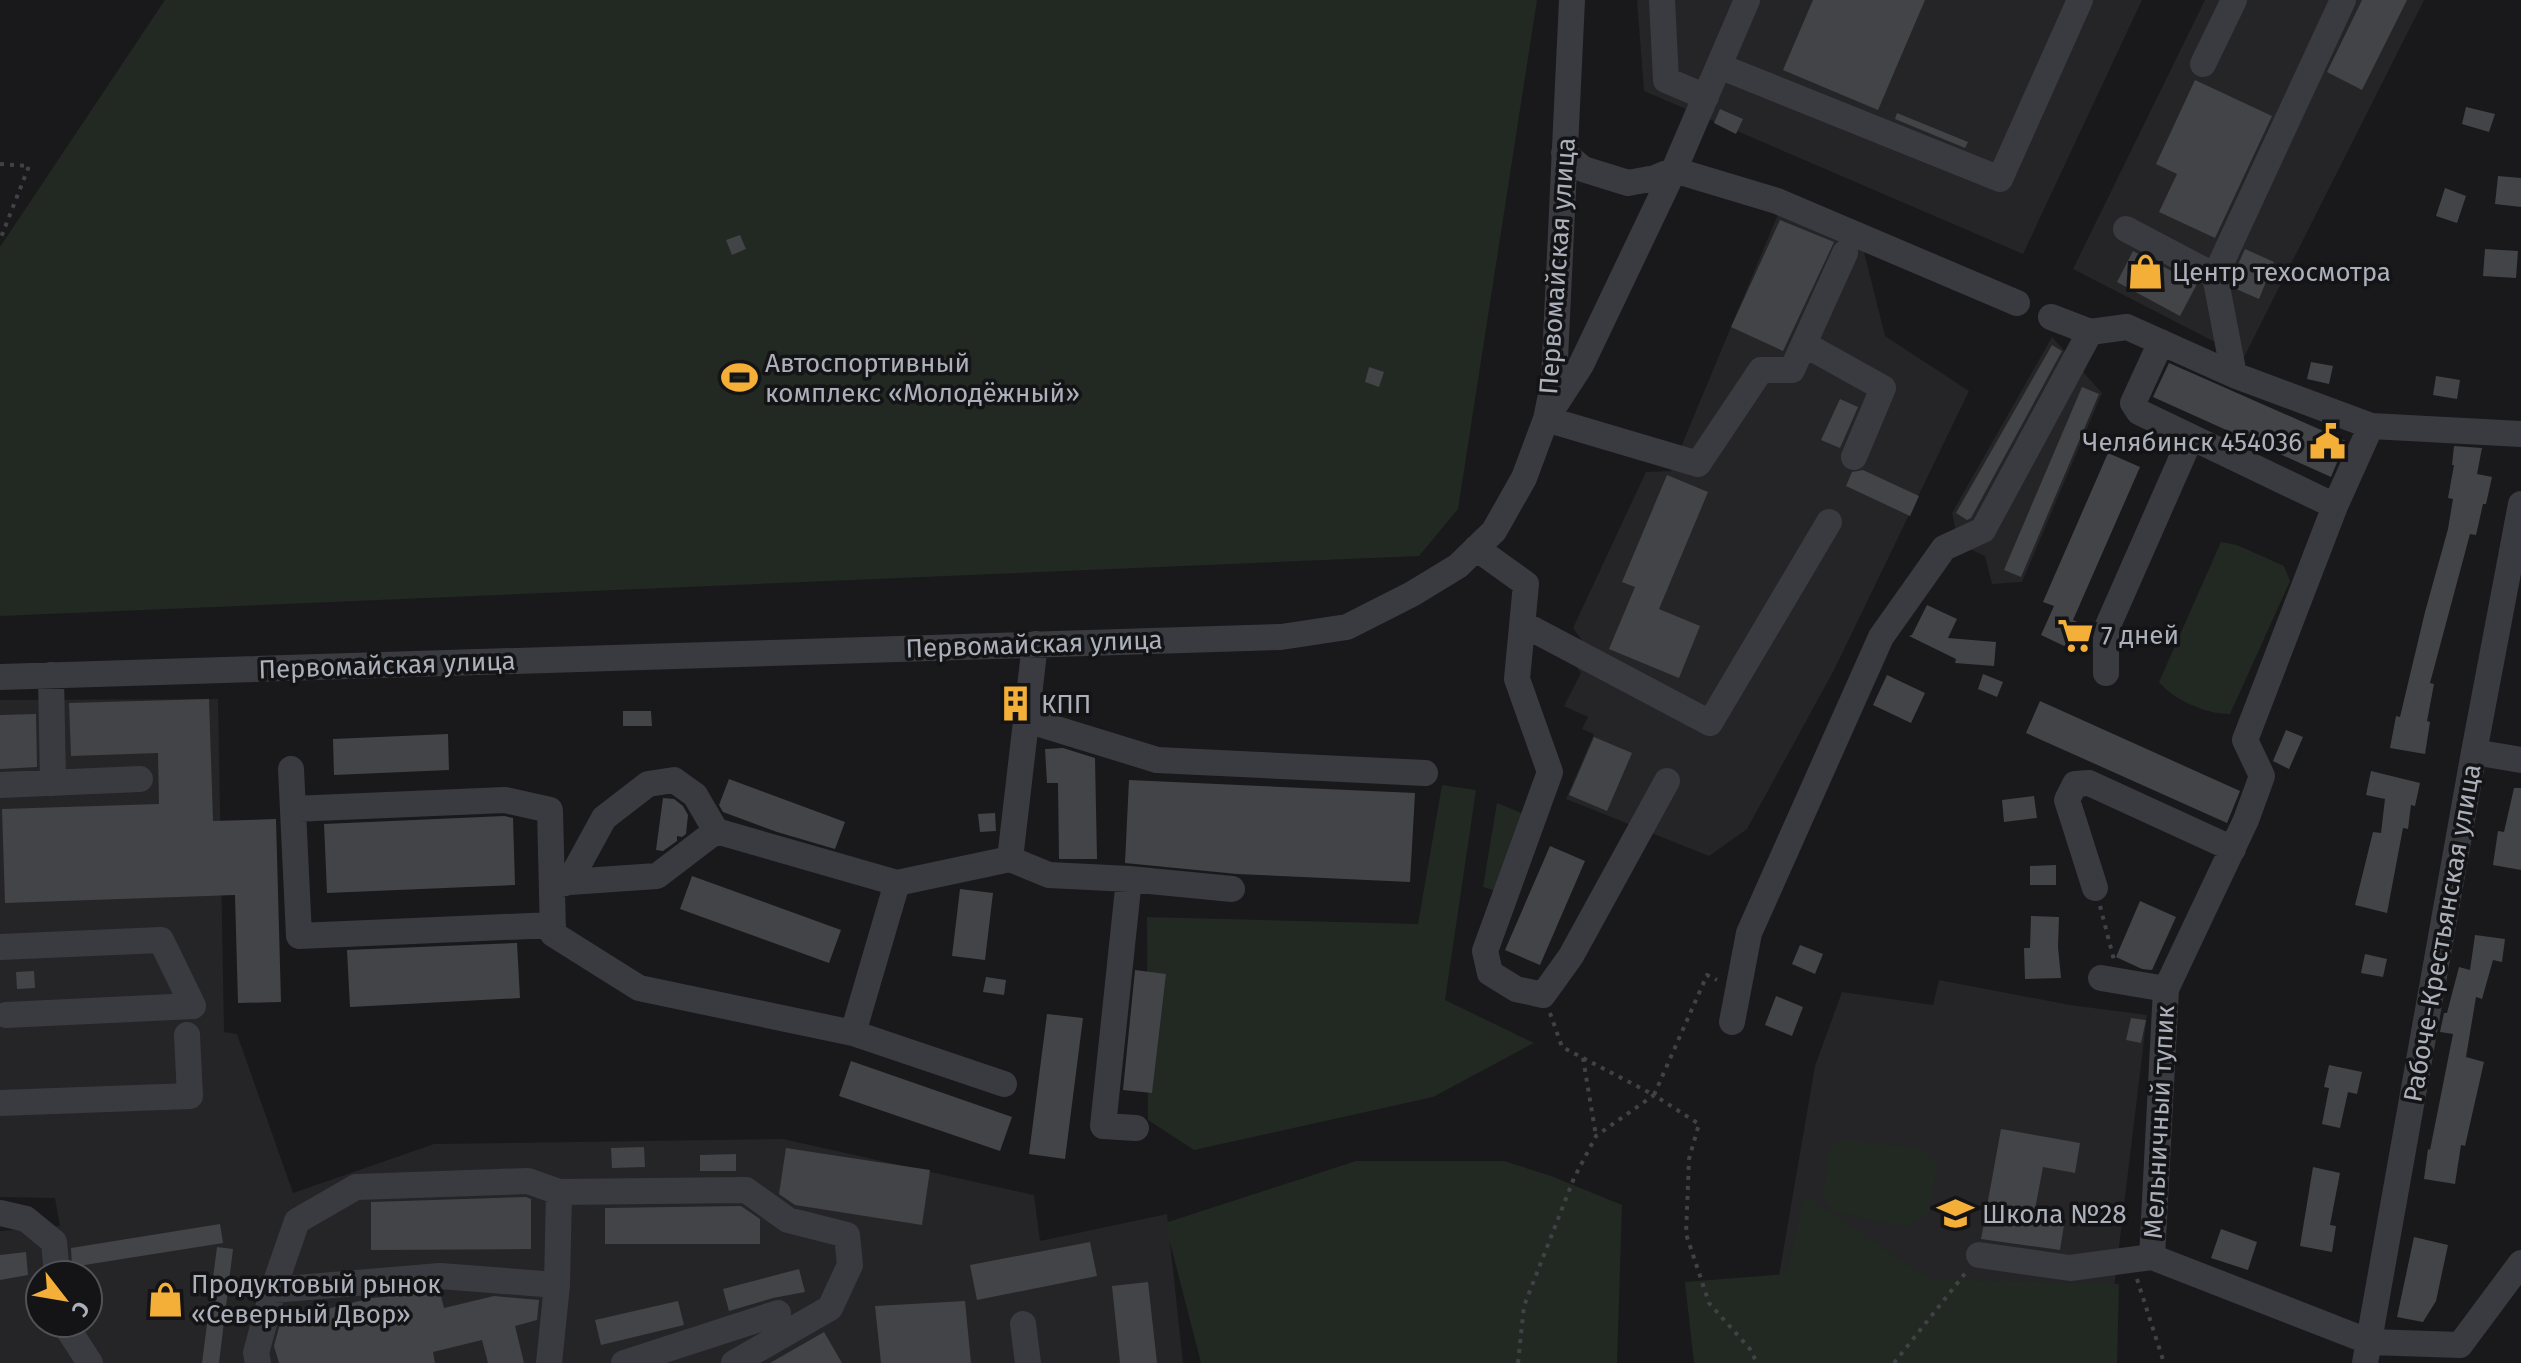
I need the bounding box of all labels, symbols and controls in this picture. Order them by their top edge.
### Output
street label: Первомайская улица [1533,137,1582,396]
shop icon: Центр техосмотра [2127,253,2165,291]
place label: Центр техосмотра [2172,257,2391,288]
place label: Автоспортивный комплекс «Молодёжный» [765,348,1080,409]
sports icon: Автоспортивный комплекс «Молодёжный» [720,359,758,397]
public building icon: Челябинск 454036 [2309,423,2347,461]
place label: Челябинск 454036 [2082,427,2302,458]
supermarket icon: 7 дней [2056,616,2094,654]
place label: 7 дней [2101,620,2179,651]
street label: Первомайская улица [905,625,1163,664]
street label: Первомайская улица [258,646,516,685]
building icon: КПП [996,685,1034,723]
place label: КПП [1041,689,1091,720]
street label: Рабоче-Крестьянская улица [2397,762,2487,1104]
street label: Мельничный тупик [2138,1004,2181,1240]
school or university icon: Школа №28 [1937,1195,1975,1233]
place label: Школа №28 [1982,1199,2127,1230]
north arrow [24,1259,104,1339]
place label: Продуктовый рынок «Северный Двор» [191,1269,441,1330]
shop icon: Продуктовый рынок «Северный Двор» [146,1280,184,1318]
text: С [66,1297,96,1322]

